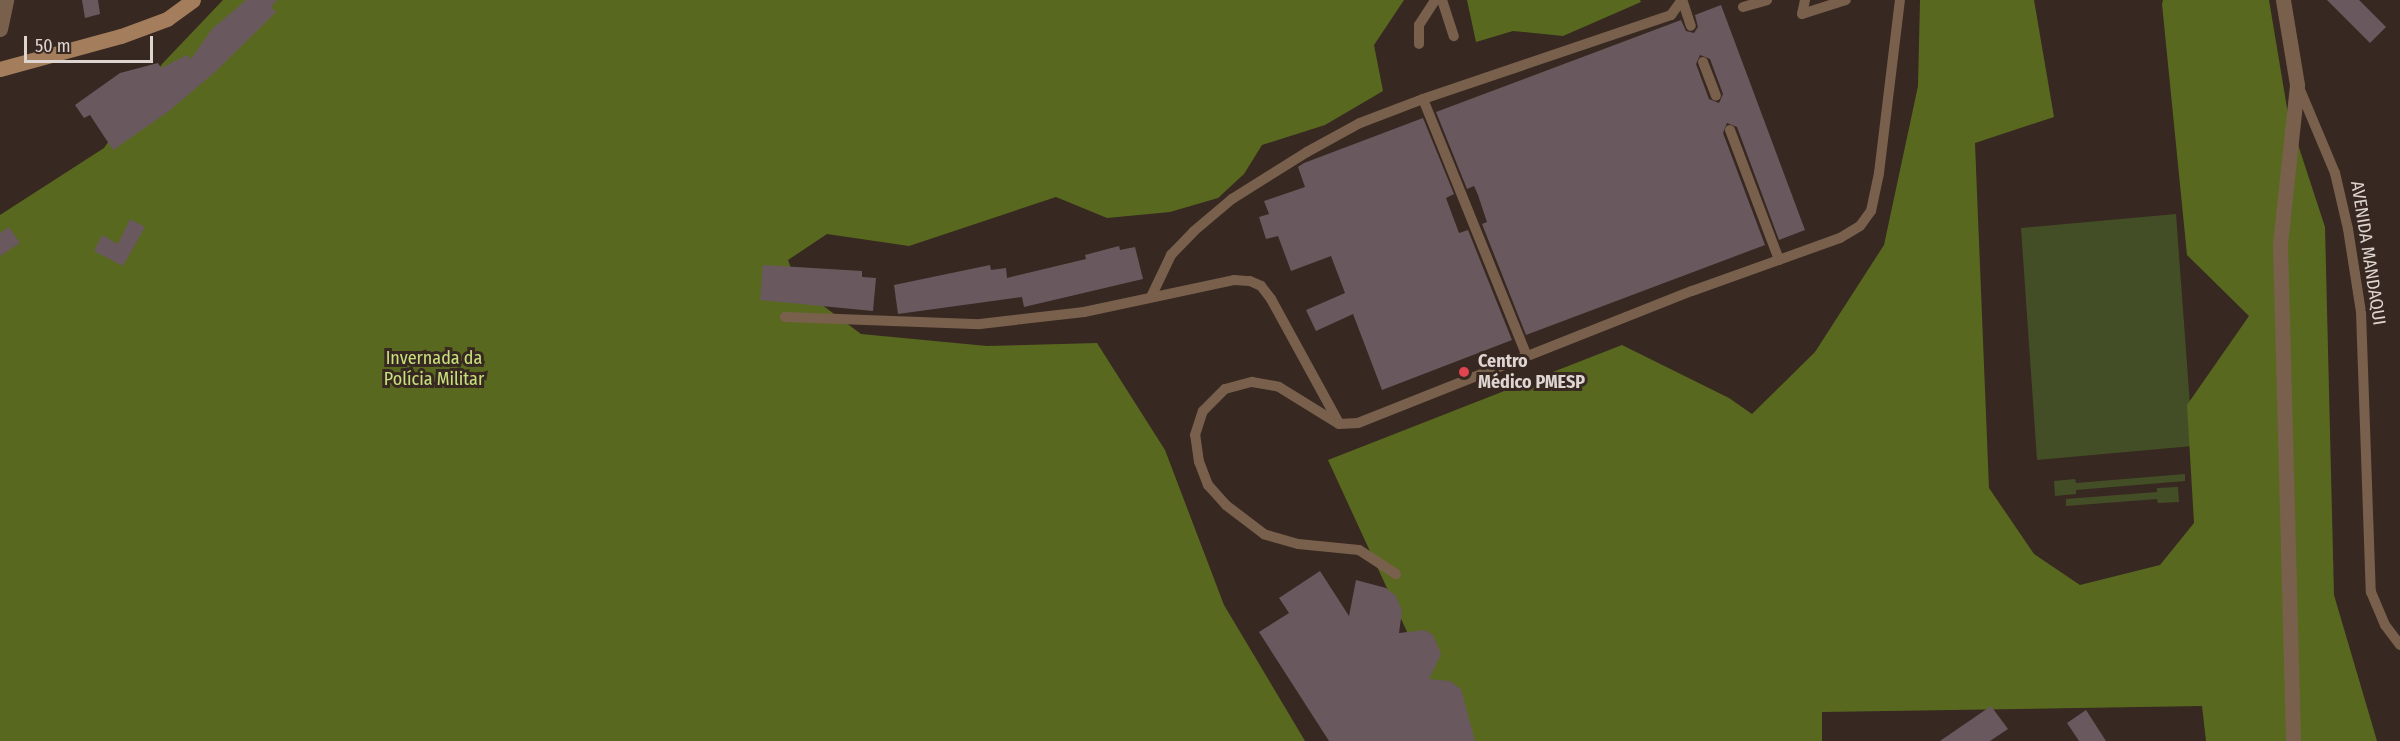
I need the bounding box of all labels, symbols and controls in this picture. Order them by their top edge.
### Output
scale bar [27,24,156,62]
text: 50 m [35,35,71,57]
street label: AVENIDA MANDAQUI [2346,179,2390,327]
park label: Invernada da Polícia Militar [384,348,484,391]
place label: Centro Médico PMESP [1478,351,1585,394]
marker: Centro Médico PMESP [1455,363,1473,381]

